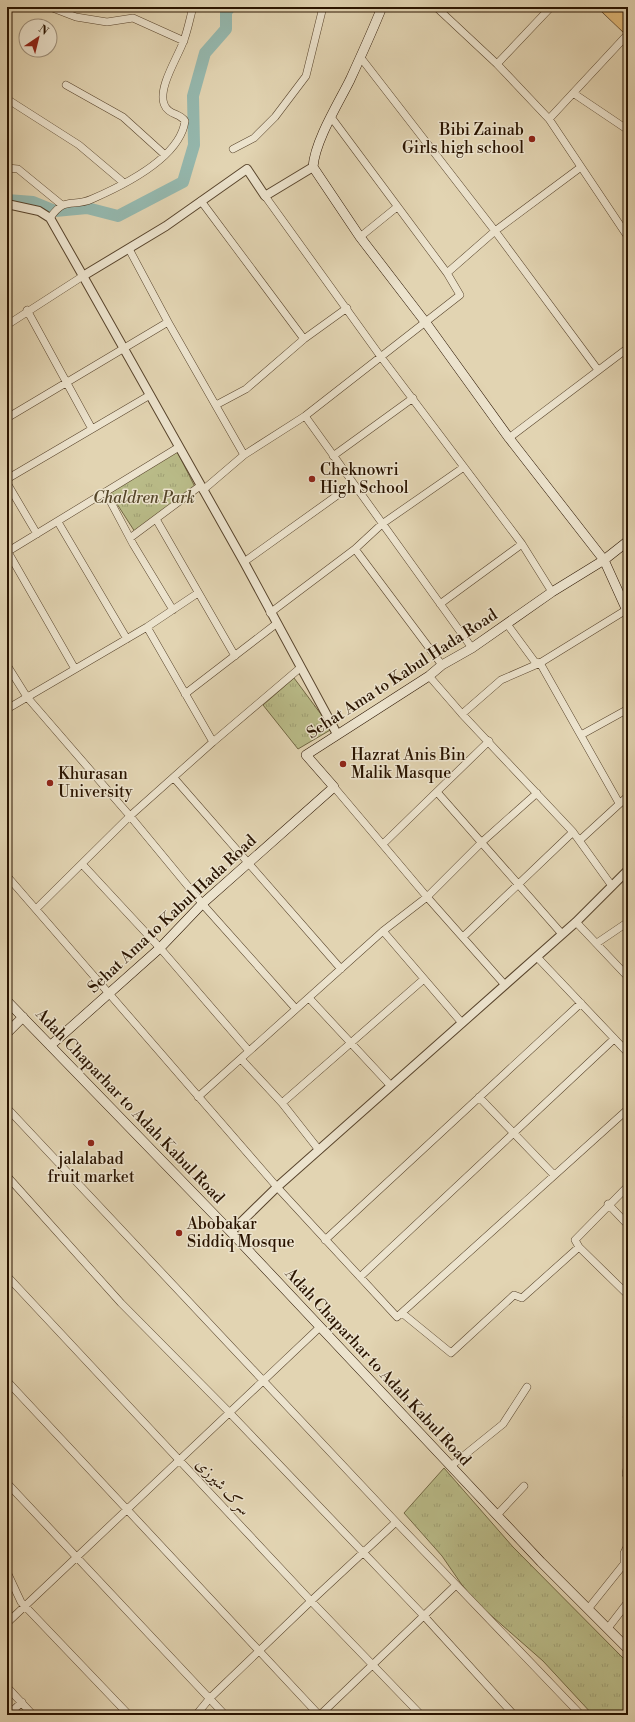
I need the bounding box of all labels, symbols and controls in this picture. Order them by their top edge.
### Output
north arrow [18,18,58,58]
text: N [36,22,51,39]
place label: Bibi Zainab Girls high school [402,120,524,158]
marker: Bibi Zainab Girls high school [527,134,537,144]
place label: Cheknowri High School [320,460,409,498]
marker: Cheknowri High School [307,474,317,484]
park label: Chaldren Park [93,488,195,508]
street label: Sehat Ama to Kabul Hada Road [303,605,501,743]
place label: Hazrat Anis Bin Malik Masque [351,745,466,783]
marker: Hazrat Anis Bin Malik Masque [338,759,348,769]
place label: Khurasan University [58,764,133,802]
marker: Khurasan University [45,778,55,788]
street label: Sehat Ama to Kabul Hada Road [84,831,260,997]
street label: Adah Chaparhar to Adah Kabul Road [31,1004,229,1208]
marker: jalalabad fruit market [86,1138,96,1148]
place label: jalalabad fruit market [47,1149,135,1187]
place label: Abobakar Siddiq Mosque [186,1214,295,1252]
marker: Abobakar Siddiq Mosque [174,1228,184,1238]
street label: Adah Chaparhar to Adah Kabul Road [280,1263,475,1470]
street label: سرک شیرزی [191,1454,255,1520]

